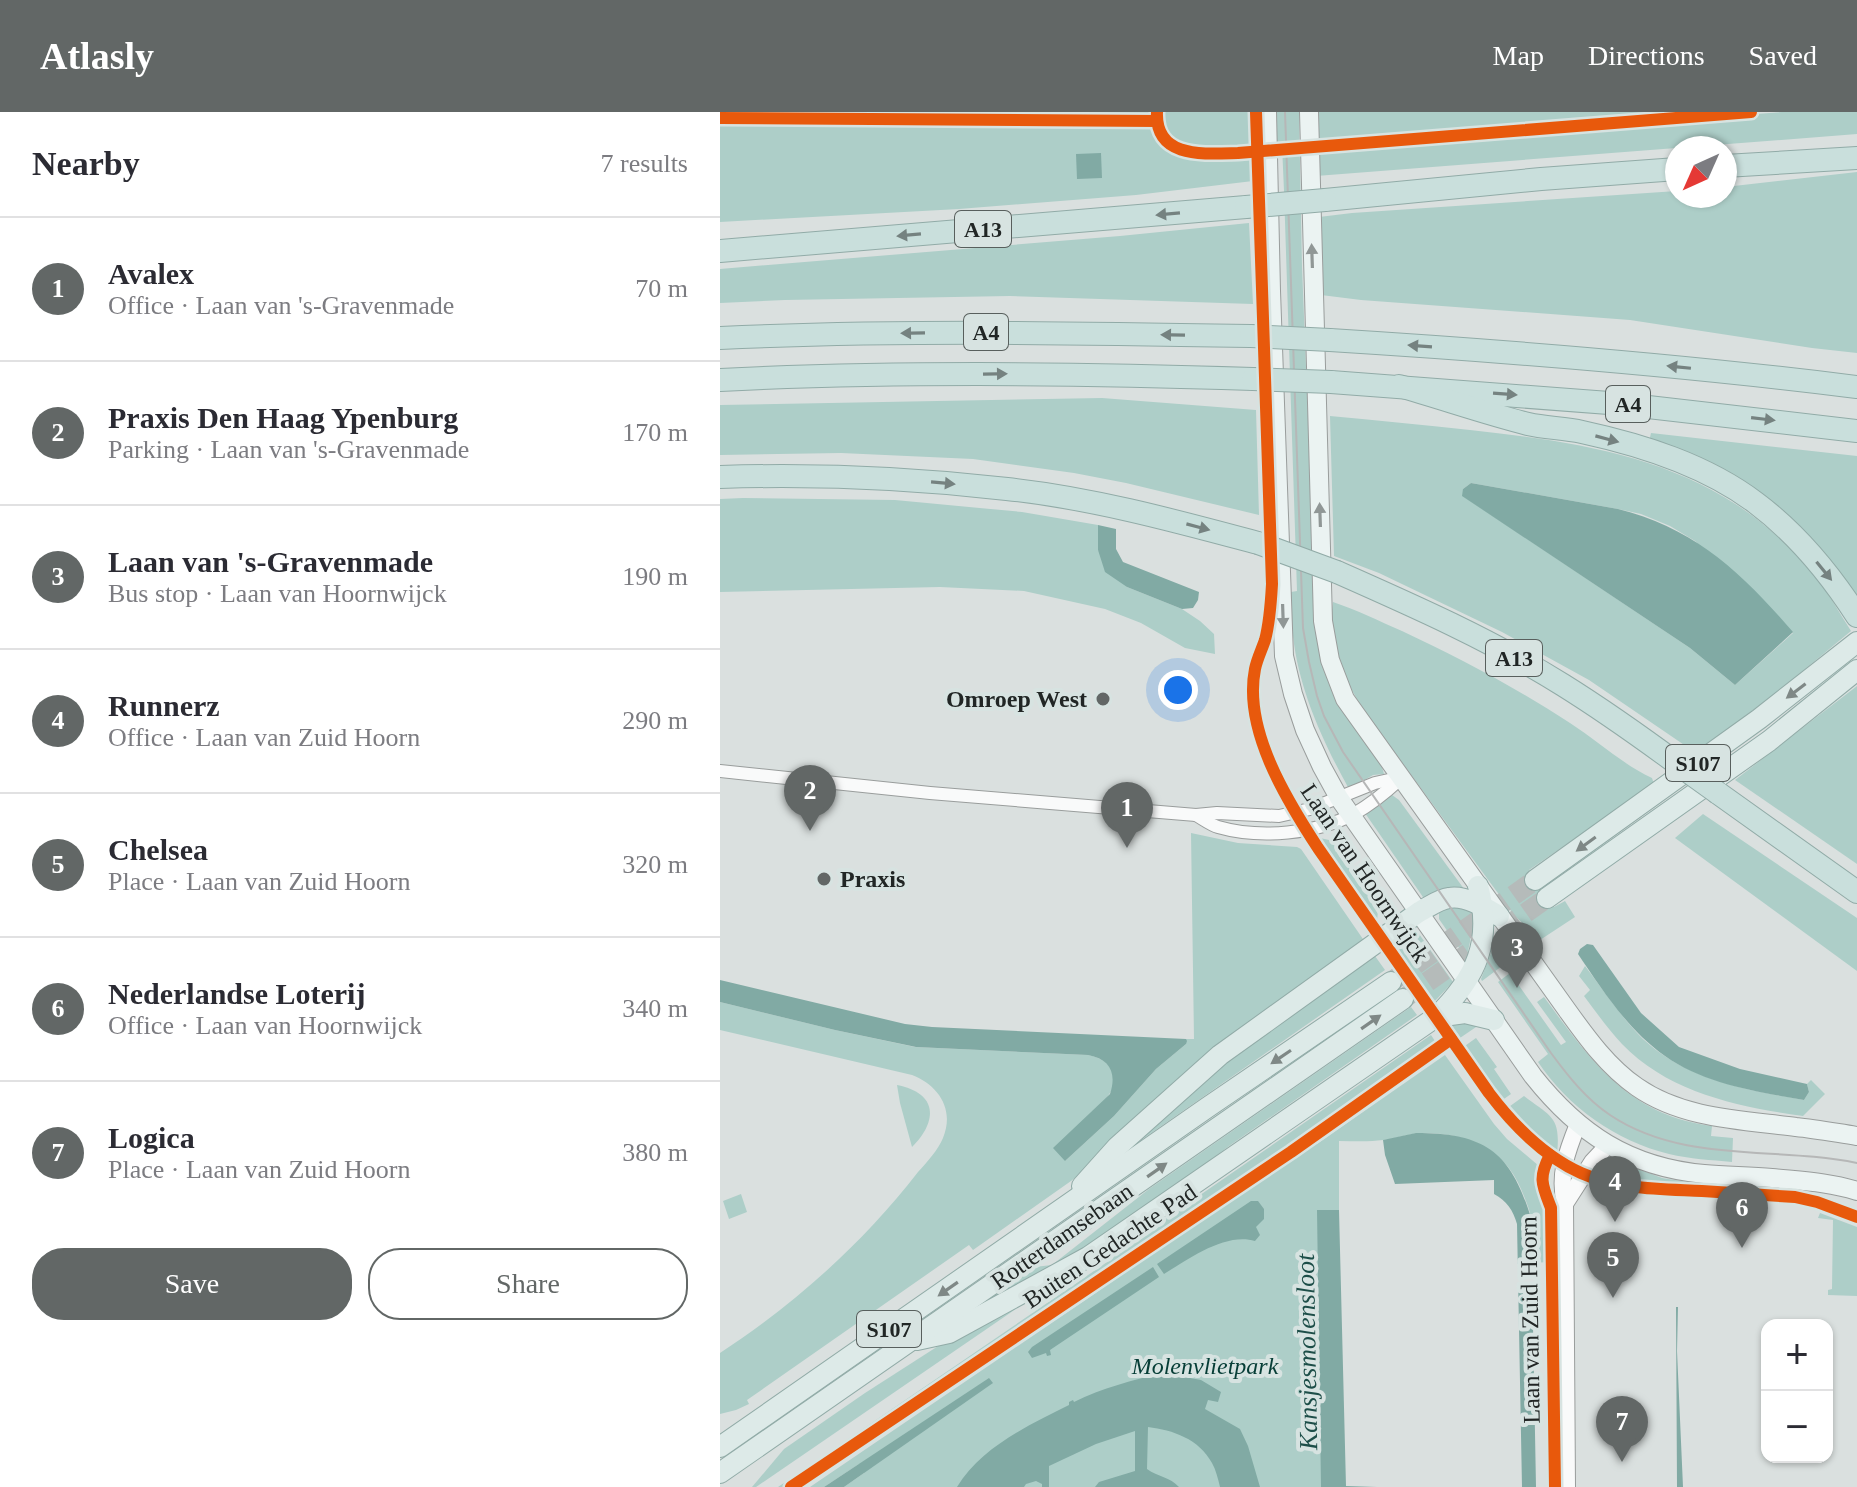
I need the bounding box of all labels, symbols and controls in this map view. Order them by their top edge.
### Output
text: Atlasly [40,35,154,77]
text: Map [1493,40,1544,71]
text: Directions [1588,40,1705,71]
text: Saved [1749,40,1817,71]
north arrow [1665,136,1737,208]
text: Nearby [32,145,140,182]
text: 7 results [601,149,688,178]
one-way arrow [1155,207,1180,220]
road number: A13 [955,211,1011,247]
one-way arrow [896,229,921,242]
one-way arrow [1306,243,1319,268]
text: Avalex [108,257,194,290]
text: 1 [52,274,65,303]
text: 70 m [635,274,688,303]
text: Office · Laan van 's-Gravenmade [108,291,454,320]
road number: A4 [964,314,1008,350]
one-way arrow [900,327,925,339]
one-way arrow [1160,328,1185,341]
one-way arrow [1407,339,1432,352]
one-way arrow [1666,360,1691,373]
one-way arrow [983,368,1008,380]
road number: A4 [1606,386,1650,422]
one-way arrow [1493,388,1518,401]
text: Praxis Den Haag Ypenburg [108,401,458,434]
one-way arrow [1751,413,1776,426]
text: 2 [52,418,65,447]
text: 170 m [622,418,688,447]
one-way arrow [1595,433,1620,445]
text: Parking · Laan van 's-Gravenmade [108,435,469,464]
one-way arrow [931,477,956,490]
one-way arrow [1314,502,1327,527]
one-way arrow [1186,522,1211,534]
text: Laan van 's-Gravenmade [108,545,433,578]
one-way arrow [1815,561,1832,581]
text: 3 [52,562,65,591]
text: 190 m [622,562,688,591]
text: Bus stop · Laan van Hoornwijck [108,579,447,608]
one-way arrow [1276,604,1289,629]
road number: A13 [1486,640,1542,676]
your location [1158,670,1198,710]
one-way arrow [1786,682,1806,698]
place label: Omroep West [946,686,1087,712]
text: Runnerz [108,689,220,722]
marker: Omroep West [1094,690,1112,708]
text: 4 [52,706,65,735]
text: 290 m [622,706,688,735]
text: Office · Laan van Zuid Hoorn [108,723,420,752]
road number: S107 [1666,745,1730,781]
pin: 2 [784,765,836,831]
street label: Laan van Hoornwijck [1296,779,1434,967]
pin: 1 [1101,782,1153,848]
text: Chelsea [108,833,208,866]
one-way arrow [1576,835,1596,851]
text: 5 [52,850,65,879]
text: 320 m [622,850,688,879]
place label: Praxis [840,866,905,892]
text: Place · Laan van Zuid Hoorn [108,867,411,896]
marker: Praxis [815,870,833,888]
pin: 3 [1491,922,1543,988]
text: Nederlandse Loterij [108,977,365,1010]
text: 6 [52,994,65,1023]
text: 340 m [622,994,688,1023]
text: Office · Laan van Hoornwijck [108,1011,422,1040]
one-way arrow [1360,1015,1381,1030]
one-way arrow [1270,1050,1291,1065]
text: Logica [108,1121,195,1154]
text: 7 [52,1138,65,1167]
text: 380 m [622,1138,688,1167]
text: Place · Laan van Zuid Hoorn [108,1155,411,1184]
pin: 4 [1589,1156,1641,1222]
one-way arrow [1147,1163,1168,1178]
street label: Rotterdamsebaan [986,1178,1138,1294]
street label: Buiten Gedachte Pad [1019,1179,1201,1313]
pin: 6 [1716,1182,1768,1248]
street label: Laan van Zuid Hoorn [1515,1216,1545,1424]
pin: 5 [1587,1232,1639,1298]
button: Save [32,1248,352,1320]
button: Share [368,1248,688,1320]
water label: Kansjesmolensloot [1291,1253,1323,1451]
one-way arrow [937,1281,958,1296]
road number: S107 [857,1311,921,1347]
map controls [1761,1319,1833,1463]
button: + [1761,1319,1833,1391]
park label: Molenvlietpark [1131,1353,1279,1379]
button: − [1761,1391,1833,1463]
pin: 7 [1596,1396,1648,1462]

